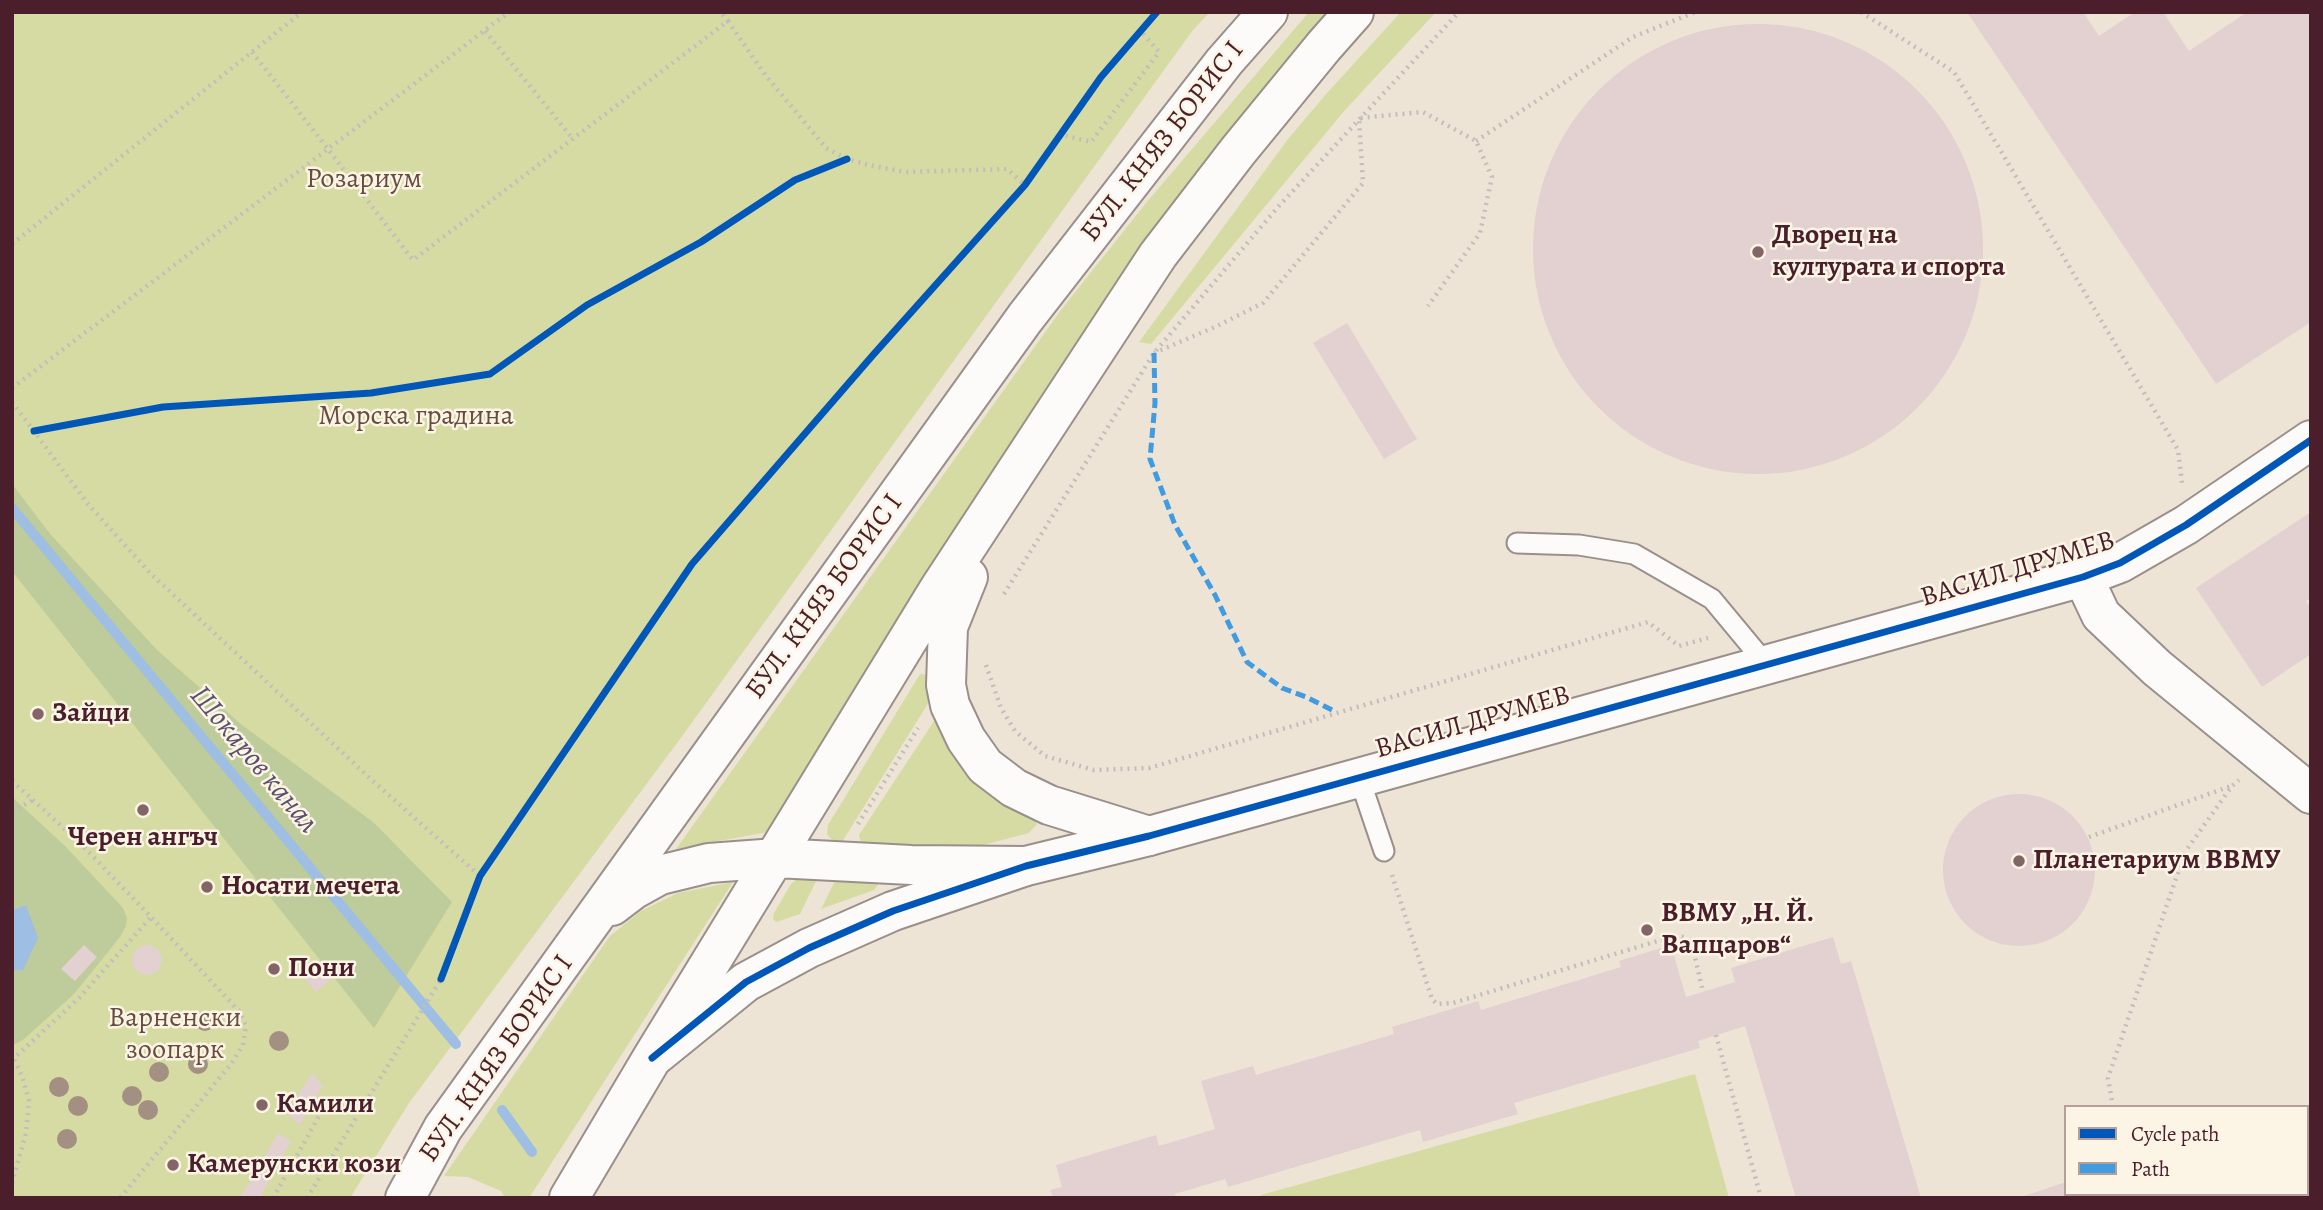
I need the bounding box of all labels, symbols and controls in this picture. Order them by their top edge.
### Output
street label: БУЛ. КНЯЗ БОРИС I [1074,35,1252,249]
park label: Розариум [306,163,422,197]
place label: Дворец на културата и спорта [1772,219,2005,285]
marker: Дворец на културата и спорта [1750,244,1766,260]
park label: Морска градина [318,400,514,434]
street label: БУЛ. КНЯЗ БОРИС I [739,488,911,706]
street label: ВАСИЛ ДРУМЕВ [1917,524,2119,616]
water label: Шокаров канал [181,679,325,841]
street label: ВАСИЛ ДРУМЕВ [1372,679,1574,767]
place label: Зайци [52,697,130,731]
marker: Зайци [30,706,46,722]
marker: Черен ангъч [135,802,151,818]
place label: Черен ангъч [68,821,218,855]
place label: Планетариум ВВМУ [2033,844,2280,878]
marker: Планетариум ВВМУ [2011,853,2027,869]
place label: Носати мечета [221,870,400,904]
marker: Носати мечета [199,879,215,895]
place label: ВВМУ „Н. Й. Вапцаров“ [1661,897,1814,963]
marker: ВВМУ „Н. Й. Вапцаров“ [1639,922,1655,938]
street label: БУЛ. КНЯЗ БОРИС I [413,949,581,1169]
place label: Пони [288,952,355,986]
marker: Пони [266,961,282,977]
park label: Варненски зоопарк [109,1002,241,1068]
place label: Камили [276,1088,374,1122]
marker: Камили [254,1097,270,1113]
legend [2064,1105,2309,1196]
text: Cycle path [2131,1120,2220,1148]
place label: Камерунски кози [187,1148,401,1182]
text: Path [2131,1155,2170,1183]
marker: Камерунски кози [165,1157,181,1173]

